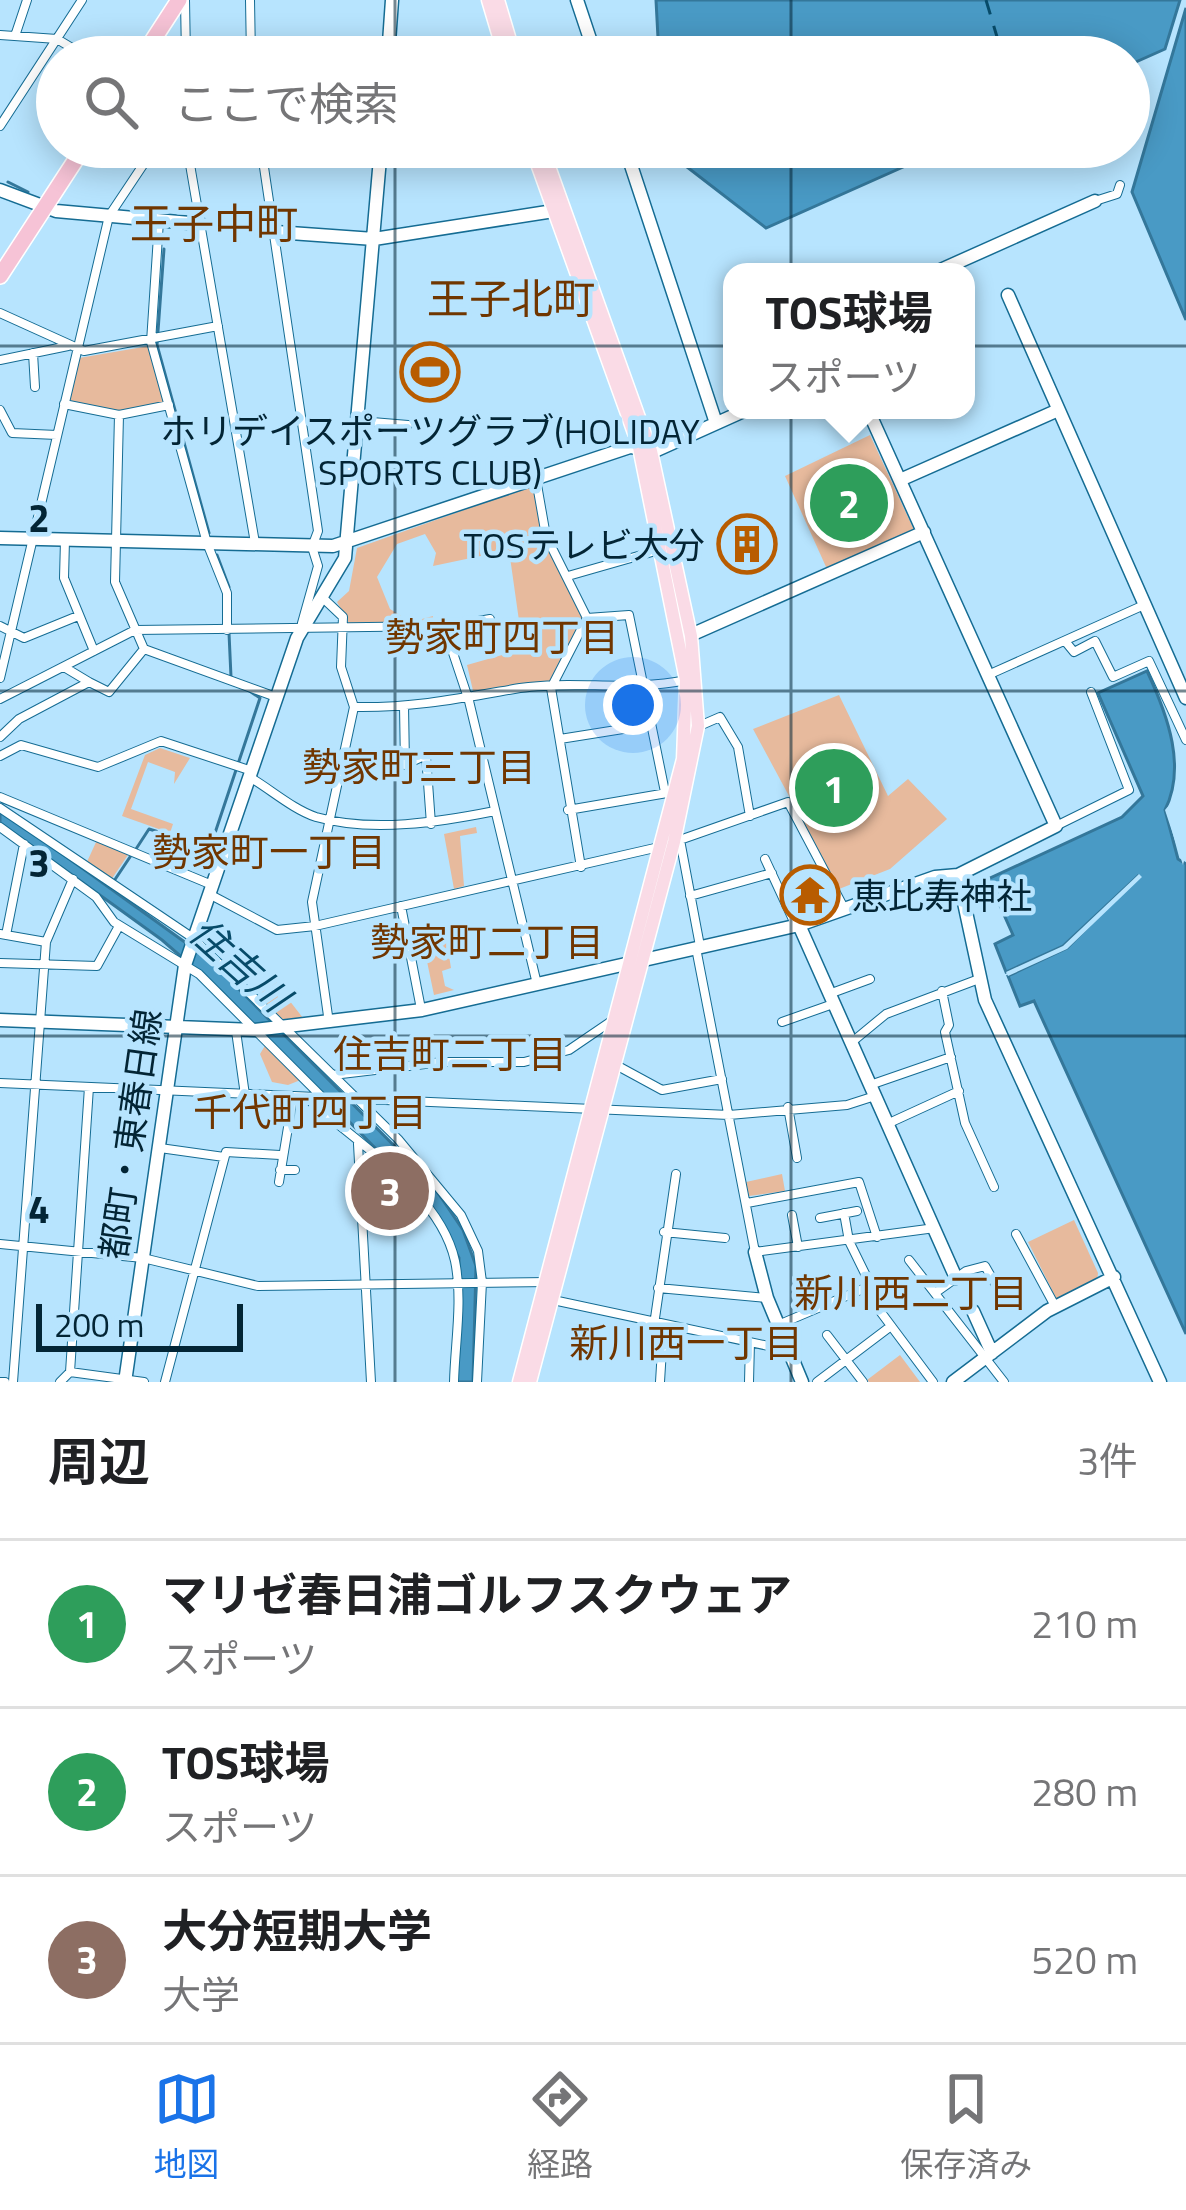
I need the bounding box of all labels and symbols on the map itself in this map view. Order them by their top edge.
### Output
district label: 王子中町 [130,191,298,255]
district label: 王子北町 [427,266,595,330]
sports icon: ホリデイスポーツグラブ(HOLIDAY SPORTS CLUB) [399,341,461,403]
place label: ホリデイスポーツグラブ(HOLIDAY SPORTS CLUB) [160,403,700,499]
pin: 2 [810,458,888,548]
text: 2 [28,488,50,547]
building icon: TOSテレビ大分 [716,513,778,575]
place label: TOSテレビ大分 [464,517,705,572]
district label: 勢家町四丁目 [385,607,619,666]
your location [603,675,663,735]
district label: 勢家町三丁目 [302,737,536,796]
pin: 1 [795,743,873,833]
district label: 勢家町一丁目 [152,822,386,881]
text: 3 [28,833,50,892]
temple icon: 恵比寿神社 [779,864,841,926]
place label: 恵比寿神社 [852,868,1032,923]
water label: 住吉川 [177,903,306,1028]
district label: 勢家町二丁目 [370,912,604,971]
street label: 都町・東春日線 [85,1005,175,1263]
district label: 住吉町二丁目 [333,1024,567,1083]
district label: 千代町四丁目 [193,1082,427,1141]
pin: 3 [351,1146,429,1236]
text: 4 [28,1179,50,1238]
district label: 新川西二丁目 [794,1263,1028,1322]
scale bar [36,1298,243,1351]
district label: 新川西一丁目 [569,1313,803,1372]

